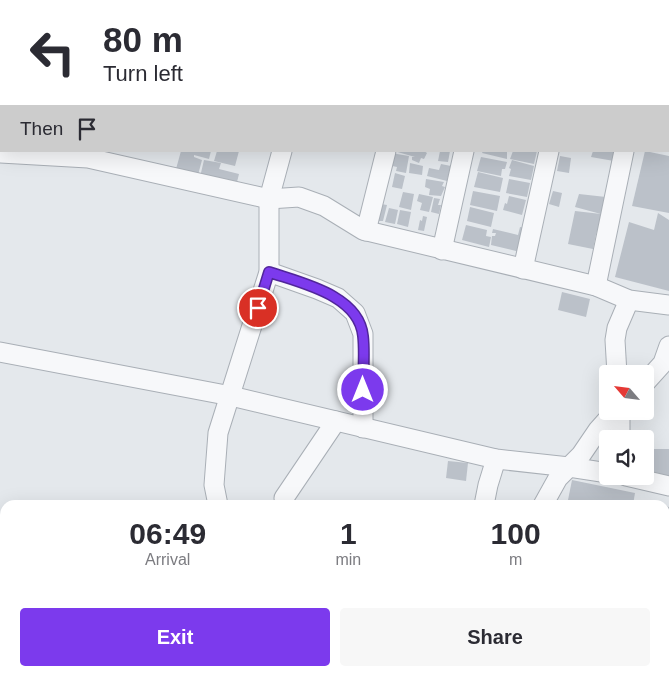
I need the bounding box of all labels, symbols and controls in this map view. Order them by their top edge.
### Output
icon: left [20,20,85,85]
text: 80 m [103,20,183,59]
text: Turn left [103,61,183,86]
icon: arrive [73,115,101,143]
text: Then [20,118,63,139]
pin [237,287,279,329]
icon: arrive [244,294,272,322]
position arrow [336,363,388,415]
north arrow [599,365,654,420]
map controls [599,365,654,485]
button: sound [599,430,654,485]
text: 06:49 [129,517,206,550]
text: 1 [340,517,357,550]
text: 100 [491,517,541,550]
text: Arrival [145,551,190,568]
text: min [335,551,361,568]
text: m [509,551,522,568]
button: Exit [20,608,330,666]
button: Share [340,608,650,666]

